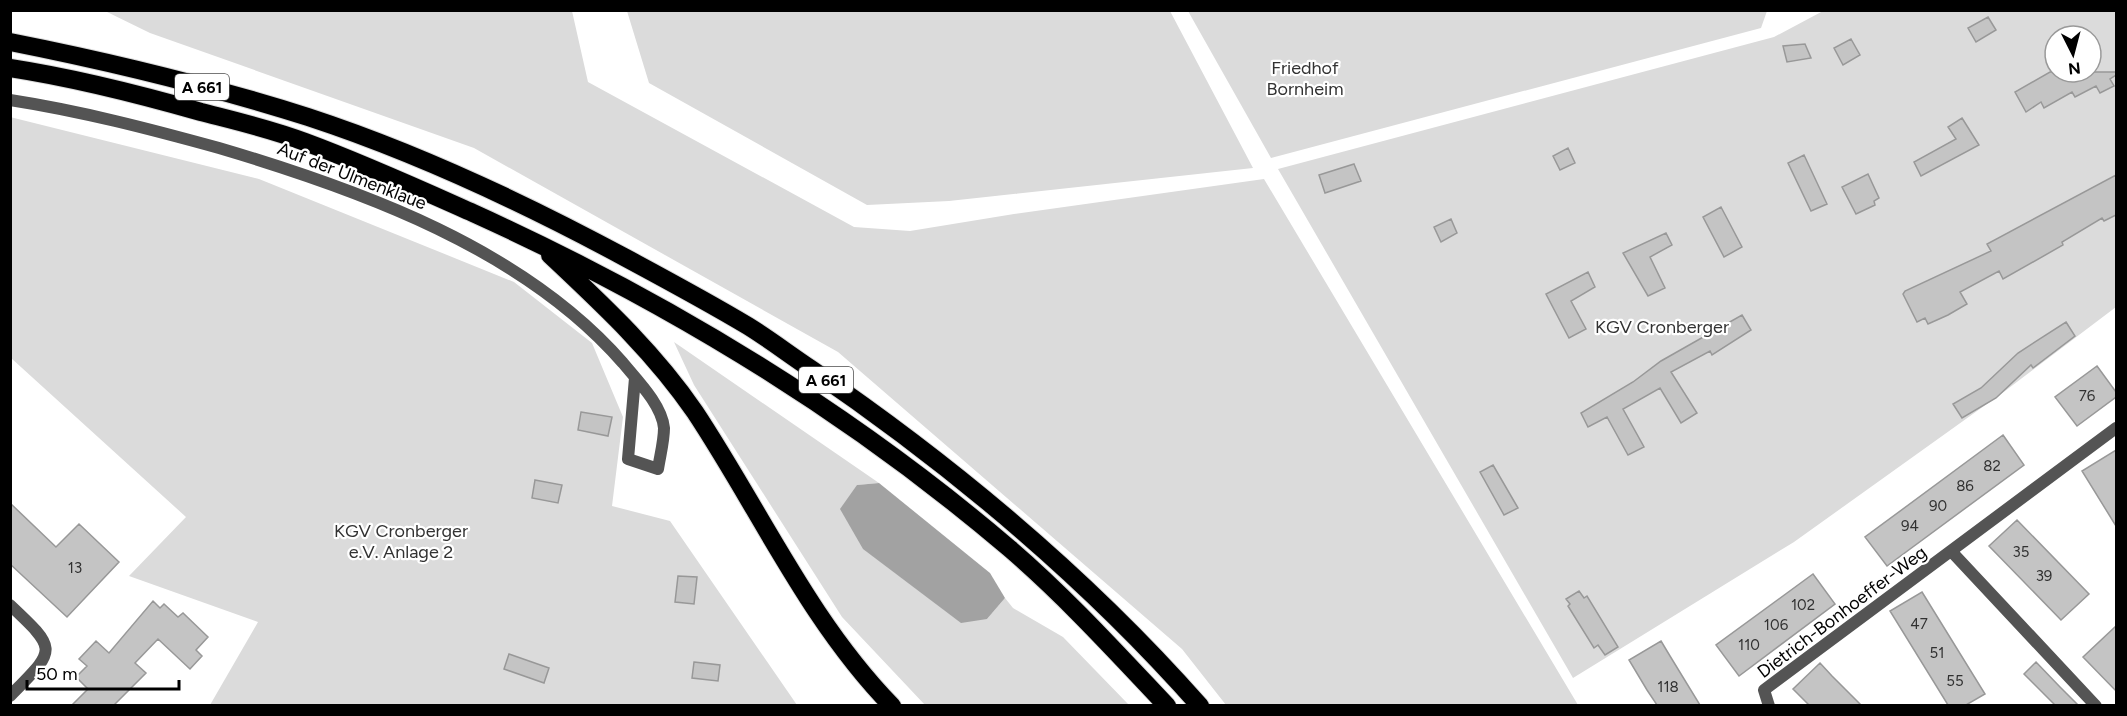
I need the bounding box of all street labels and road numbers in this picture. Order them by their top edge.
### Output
road number: A 661 [175,74,229,100]
street label: Auf der Ulmenklaue [274,137,430,215]
road number: A 661 [799,367,853,393]
street label: Dietrich-Bonhoeffer-Weg [1753,541,1931,683]

